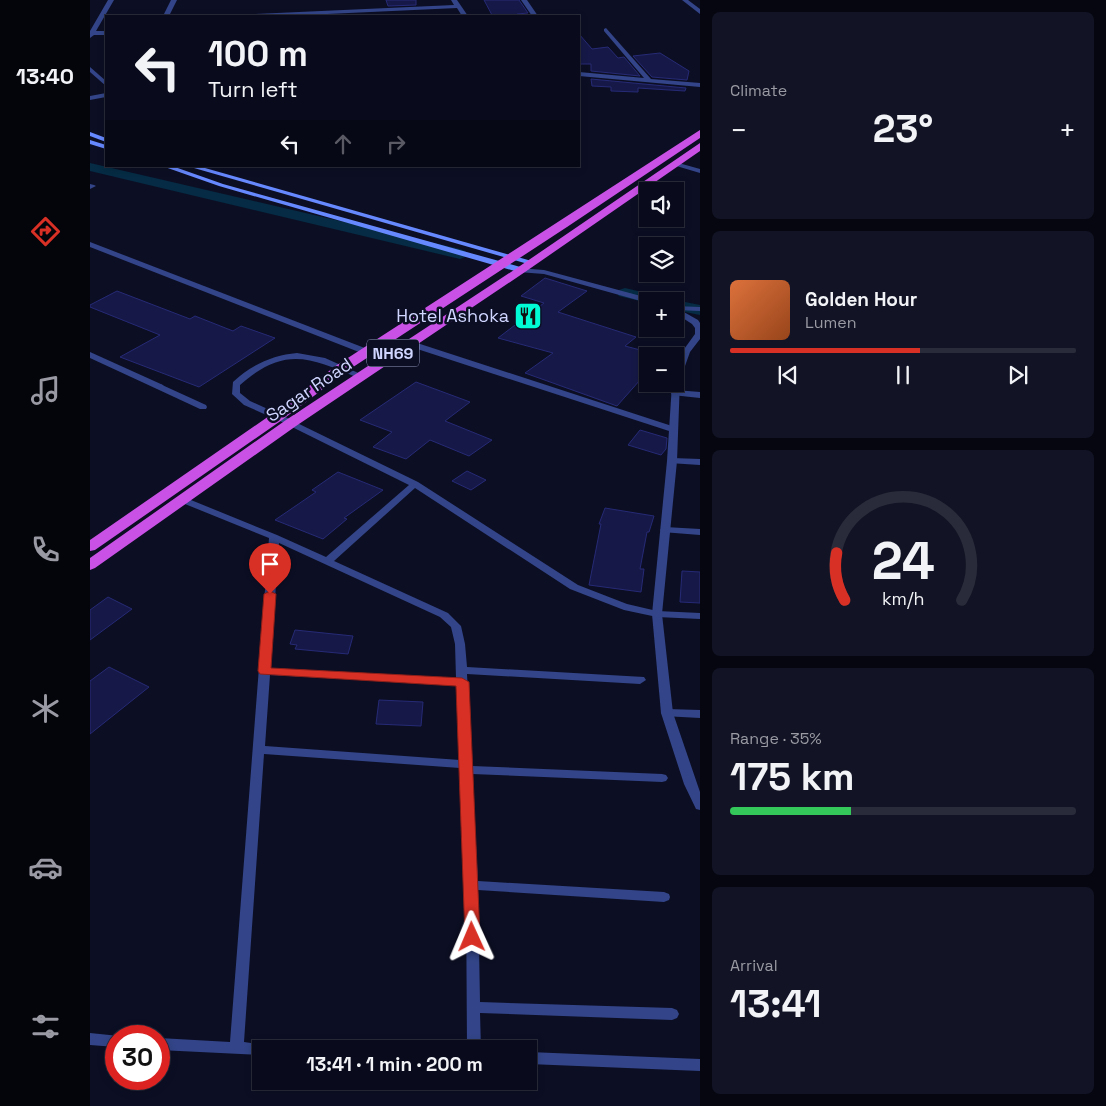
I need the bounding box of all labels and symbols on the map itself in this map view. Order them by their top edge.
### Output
restaurant icon: Hotel Ashoka [513,301,543,331]
place label: Hotel Ashoka [396,304,509,327]
road number: NH69 [367,339,419,366]
street label: Sagar Road [261,352,356,427]
pin [249,543,291,594]
position arrow [445,910,497,962]
speed limit sign: 30 [105,1025,170,1090]

